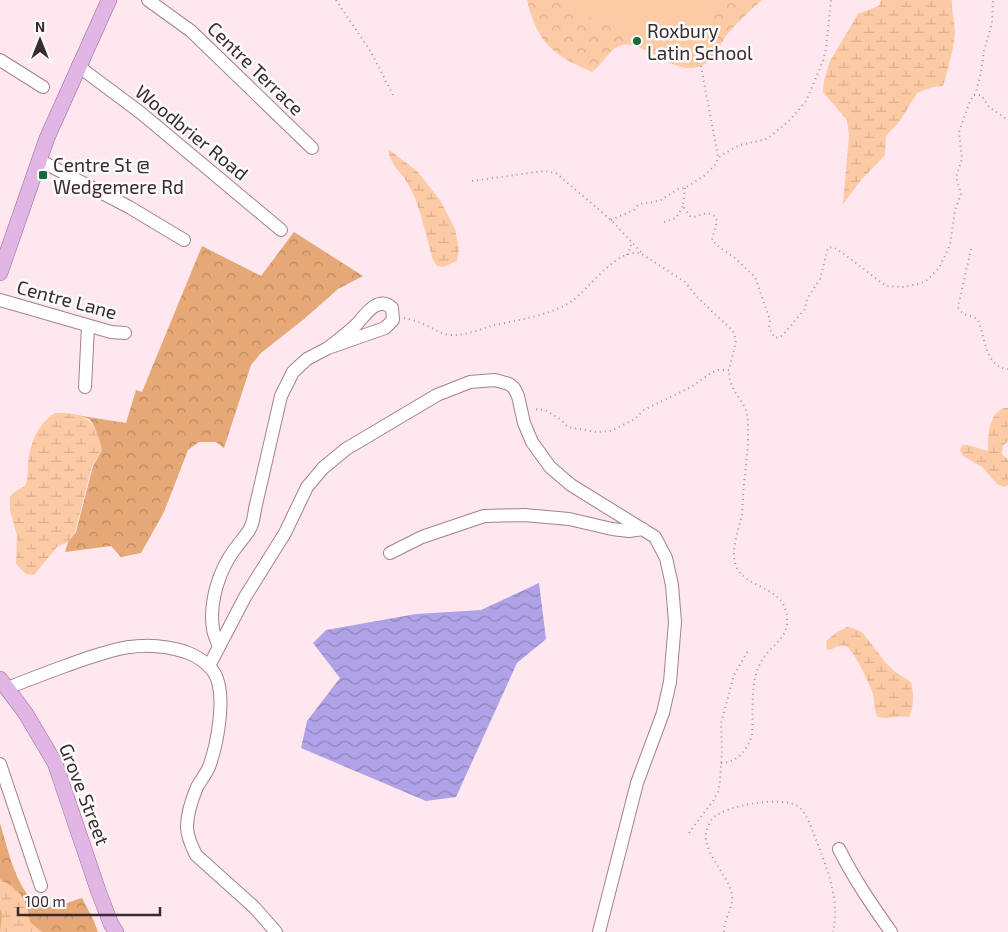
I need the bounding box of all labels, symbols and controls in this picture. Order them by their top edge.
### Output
north arrow [15,15,65,65]
street label: Centre Terrace [203,16,309,120]
text: N [35,18,45,35]
place label: Roxbury Latin School [647,19,753,64]
marker: Roxbury Latin School [631,35,643,47]
street label: Woodbrier Road [131,79,253,185]
place label: Centre St @ Wedgemere Rd [53,153,184,198]
marker: Centre St @ Wedgemere Rd [37,169,49,181]
street label: Centre Lane [14,275,120,323]
street label: Grove Street [55,740,115,848]
scale bar [18,884,160,916]
text: 100 m [25,892,66,910]

